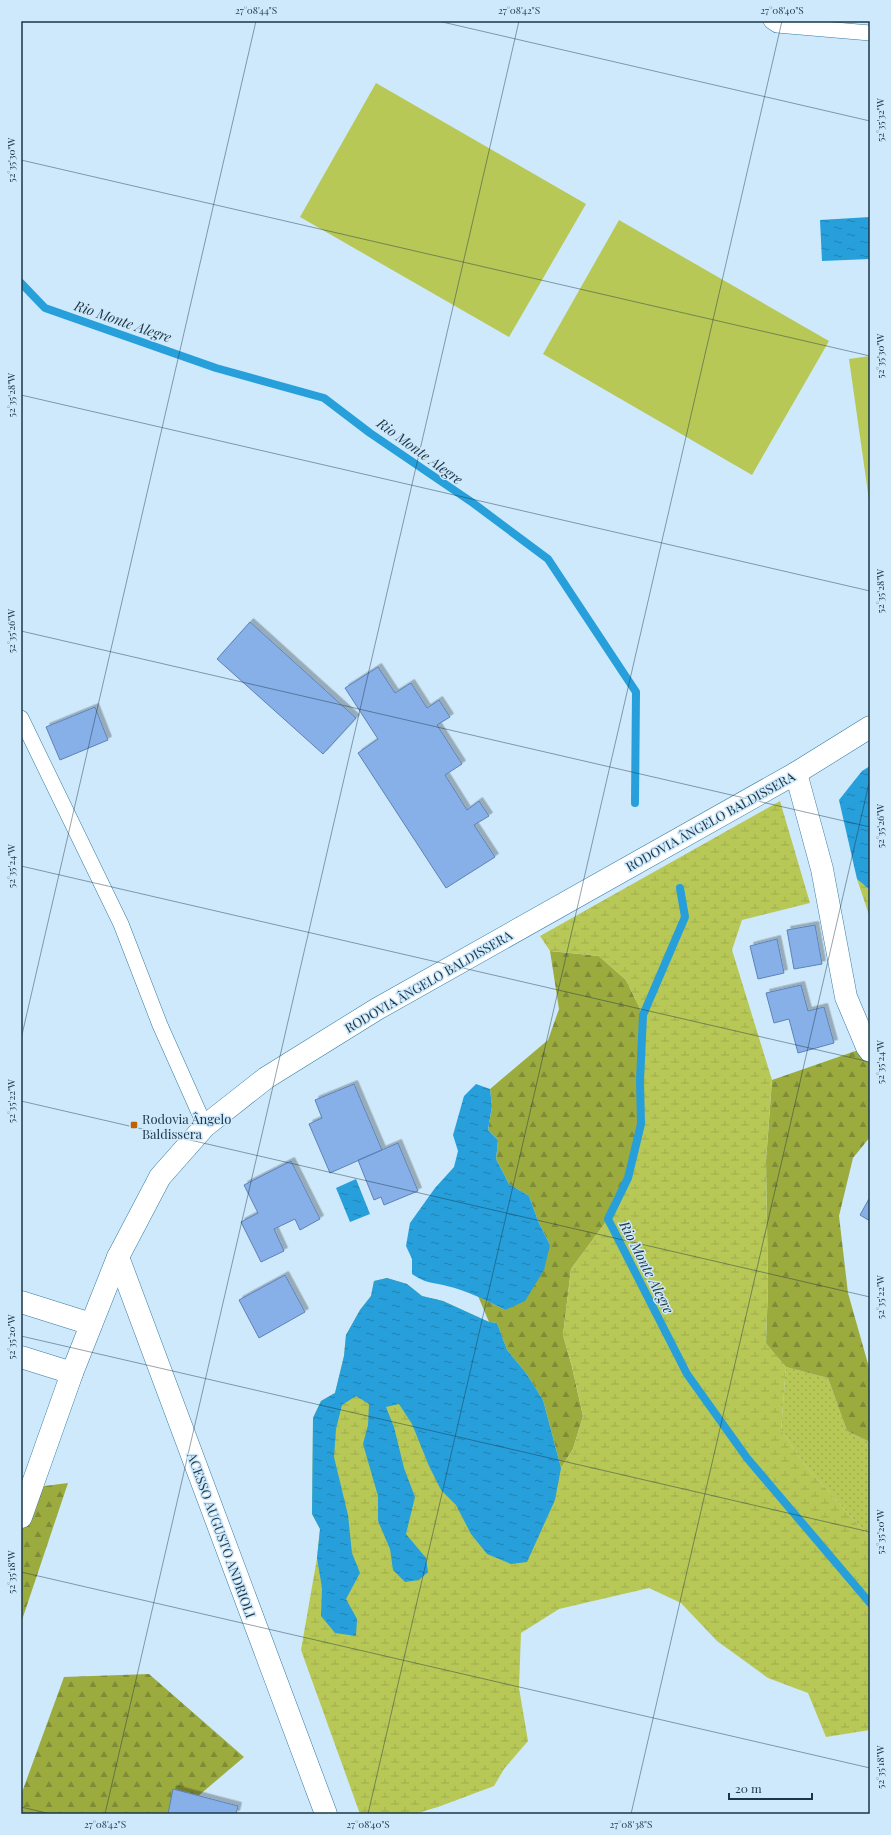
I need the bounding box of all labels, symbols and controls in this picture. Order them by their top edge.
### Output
text: 27°08'44"S [235,3,277,17]
text: 27°08'42"S [498,3,540,17]
text: 27°08'40"S [760,3,804,17]
text: 52°35'32"W [873,97,887,142]
text: 52°35'30"W [4,137,18,182]
water label: Rio Monte Alegre [71,295,174,347]
text: 52°35'30"W [873,333,887,378]
text: 52°35'28"W [4,372,18,417]
water label: Rio Monte Alegre [373,413,467,489]
text: 52°35'28"W [873,568,887,613]
text: 52°35'26"W [4,608,18,653]
street label: RODOVIA ÂNGELO BALDISSERA [622,767,798,875]
text: 52°35'26"W [873,803,887,848]
text: 52°35'24"W [4,843,18,888]
street label: RODOVIA ÂNGELO BALDISSERA [341,926,516,1036]
text: 52°35'24"W [873,1039,887,1084]
text: 52°35'22"W [4,1078,18,1123]
place label: Rodovia Ângelo Baldissera [142,1110,231,1142]
marker: Rodovia Ângelo Baldissera [129,1120,139,1130]
water label: Rio Monte Alegre [615,1217,679,1317]
text: 52°35'22"W [873,1274,887,1319]
text: 52°35'20"W [4,1314,18,1360]
street label: ACESSO AUGUSTO ANDRIOLI [184,1449,260,1620]
text: 52°35'20"W [873,1509,887,1555]
text: 52°35'18"W [4,1549,18,1594]
text: 52°35'18"W [873,1744,887,1789]
scale bar [729,1775,812,1801]
text: 20 m [735,1780,762,1796]
text: 27°08'42"S [84,1817,126,1831]
text: 27°08'40"S [346,1817,390,1831]
text: 27°08'38"S [609,1817,653,1831]

